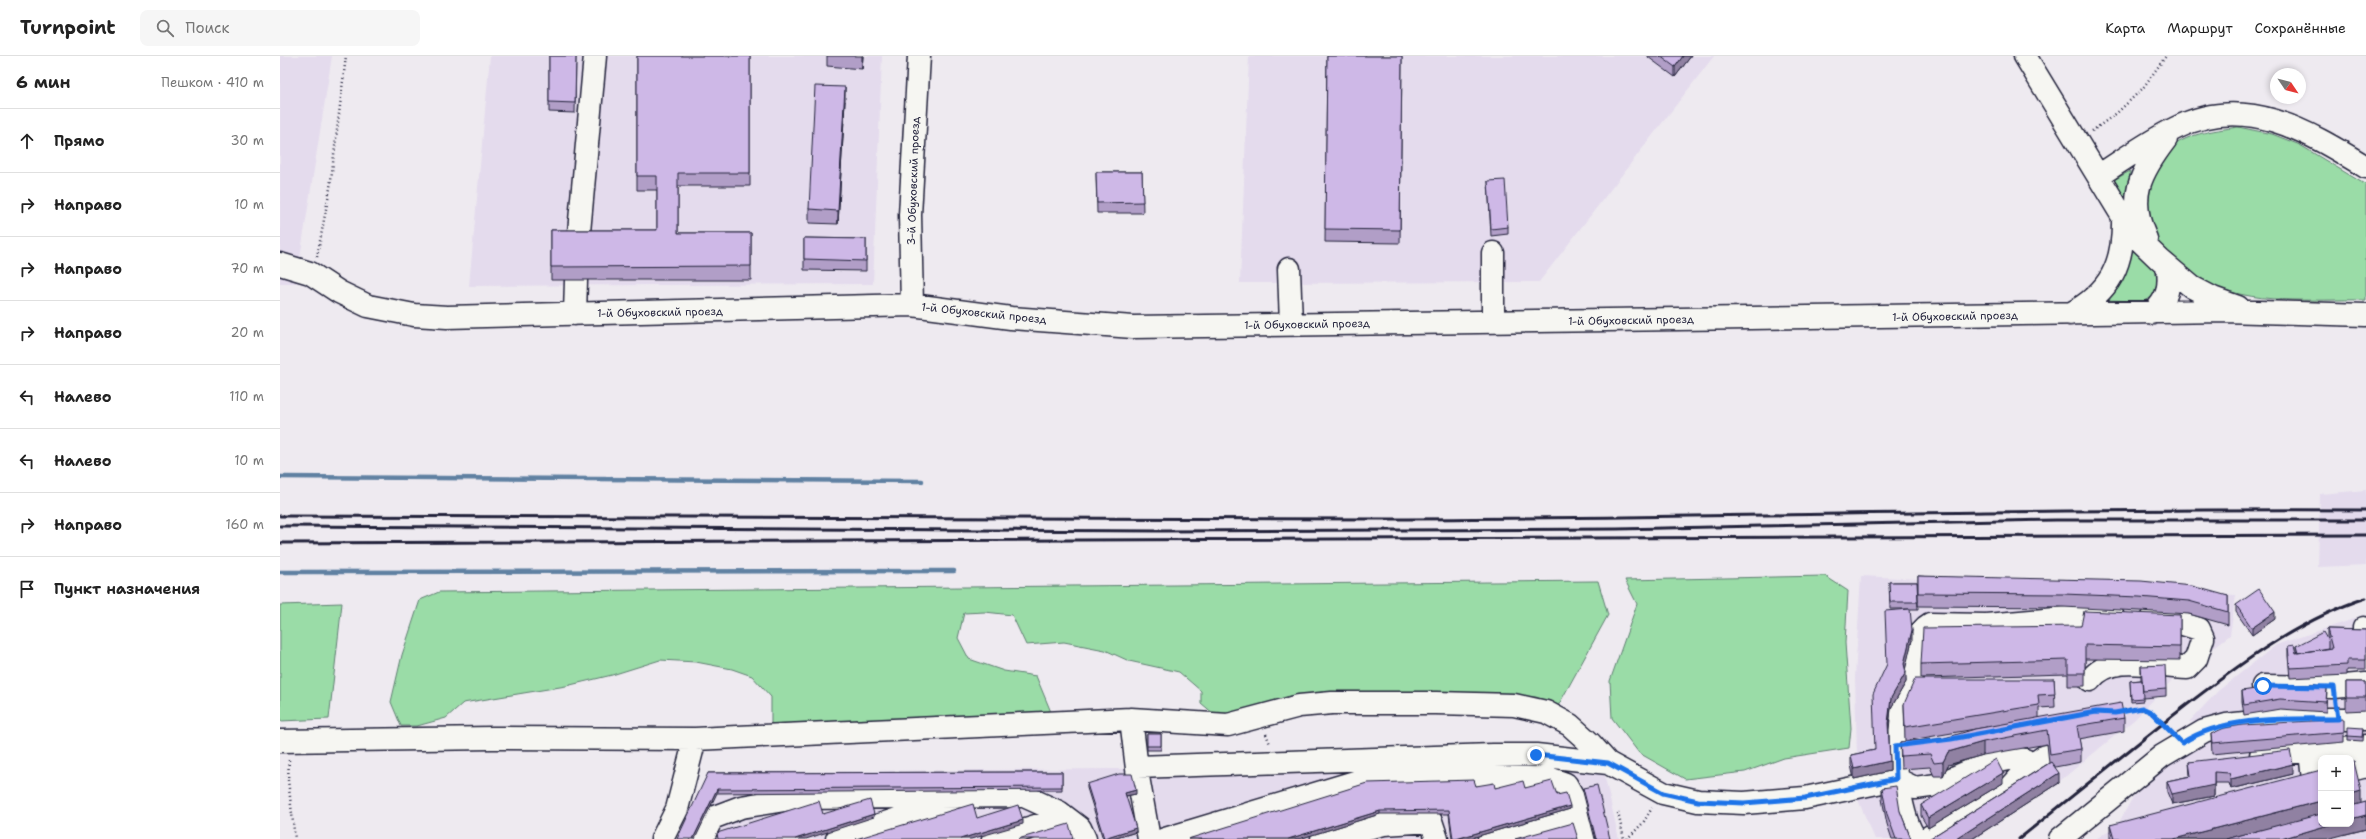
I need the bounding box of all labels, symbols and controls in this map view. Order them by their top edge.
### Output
search box [140,10,420,46]
text: Turnpoint [20,15,116,40]
icon: search [154,17,176,39]
text: Поиск [186,18,229,38]
text: Карта [2105,19,2145,37]
text: Маршрут [2167,19,2233,37]
text: Сохранённые [2255,19,2346,37]
north arrow [2270,68,2306,104]
text: 6 мин [16,71,71,93]
text: Пешком · 410 m [161,74,264,91]
street label: 3-й Обуховский проезд [904,116,923,246]
icon: ahead [16,130,38,152]
text: Прямо [54,131,104,151]
text: 30 m [230,132,264,149]
icon: right [16,194,38,216]
text: Направо [54,195,122,215]
text: 10 m [234,196,264,213]
icon: right [16,258,38,280]
text: Направо [54,259,122,279]
text: 70 m [230,260,264,277]
street label: 1-й Обуховский проезд [921,299,1047,328]
street label: 1-й Обуховский проезд [597,304,723,321]
street label: 1-й Обуховский проезд [1892,308,2018,325]
street label: 1-й Обуховский проезд [1568,312,1694,329]
street label: 1-й Обуховский проезд [1244,316,1370,333]
icon: right [16,322,38,344]
text: Направо [54,323,122,343]
text: 20 m [231,324,264,341]
icon: left [16,386,38,408]
text: Налево [54,387,112,407]
text: 110 m [229,388,264,405]
icon: left [16,450,38,472]
text: Налево [54,451,112,471]
text: 10 m [234,452,264,469]
icon: right [16,514,38,536]
text: Направо [54,515,122,535]
text: 160 m [226,516,264,533]
icon: arrive [16,578,38,600]
text: Пункт назначения [54,579,200,599]
route start [2254,677,2272,695]
route end [1527,746,1545,764]
map controls [2318,755,2354,827]
button: + [2318,755,2354,791]
button: − [2318,791,2354,827]

